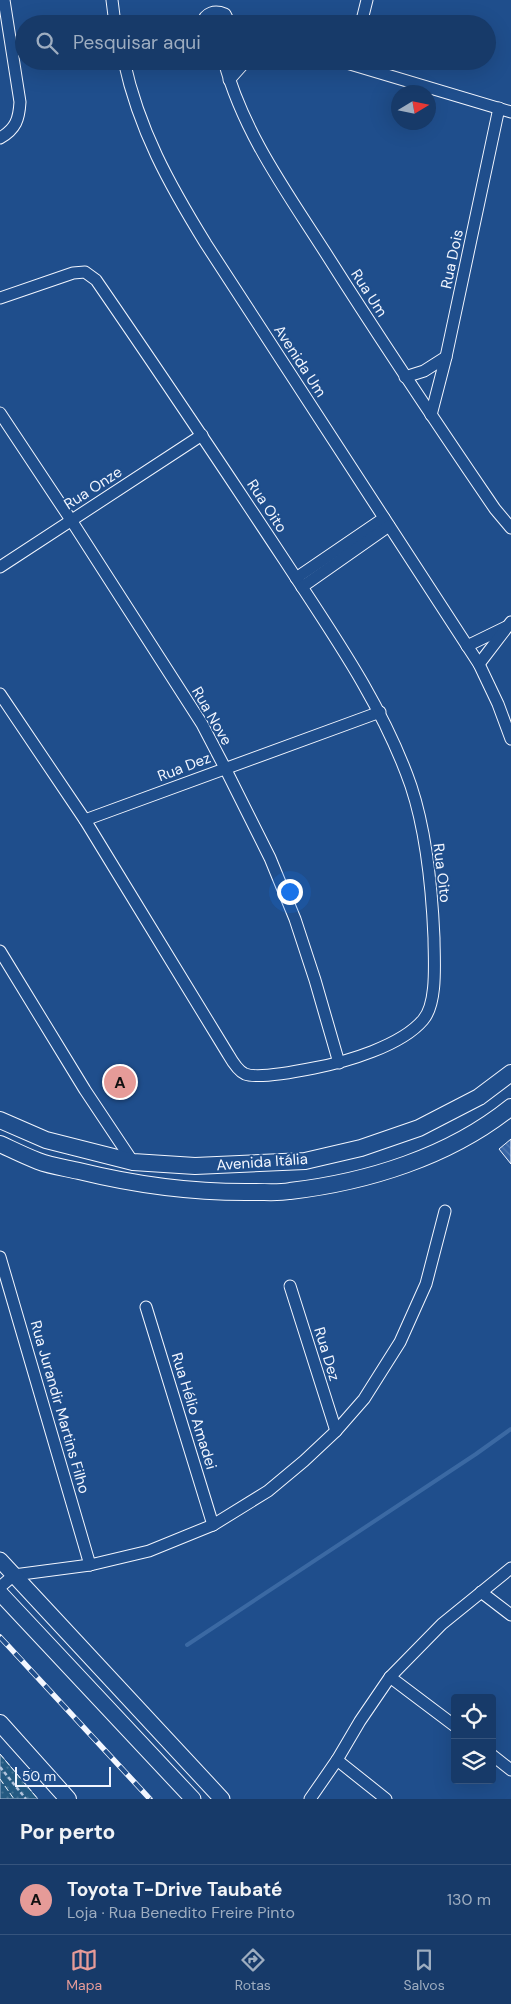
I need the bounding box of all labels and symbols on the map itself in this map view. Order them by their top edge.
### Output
north arrow [391,85,436,130]
street label: Rua Dois [436,228,468,290]
street label: Rua Um [346,265,392,321]
street label: Avenida Um [269,321,331,401]
street label: Rua Onze [60,462,126,514]
street label: Rua Oito [242,476,292,536]
street label: Rua Nove [187,683,237,749]
street label: Rua Dez [155,748,214,786]
street label: Rua Oito [428,842,456,904]
your location [277,879,303,905]
pin: A [104,1063,136,1101]
street label: Avenida Itália [216,1149,308,1175]
street label: Rua Jurandir Martins Filho [26,1318,94,1496]
street label: Rua Dez [309,1325,345,1384]
street label: Rua Hélio Amadei [167,1350,221,1472]
scale bar [15,1764,111,1787]

